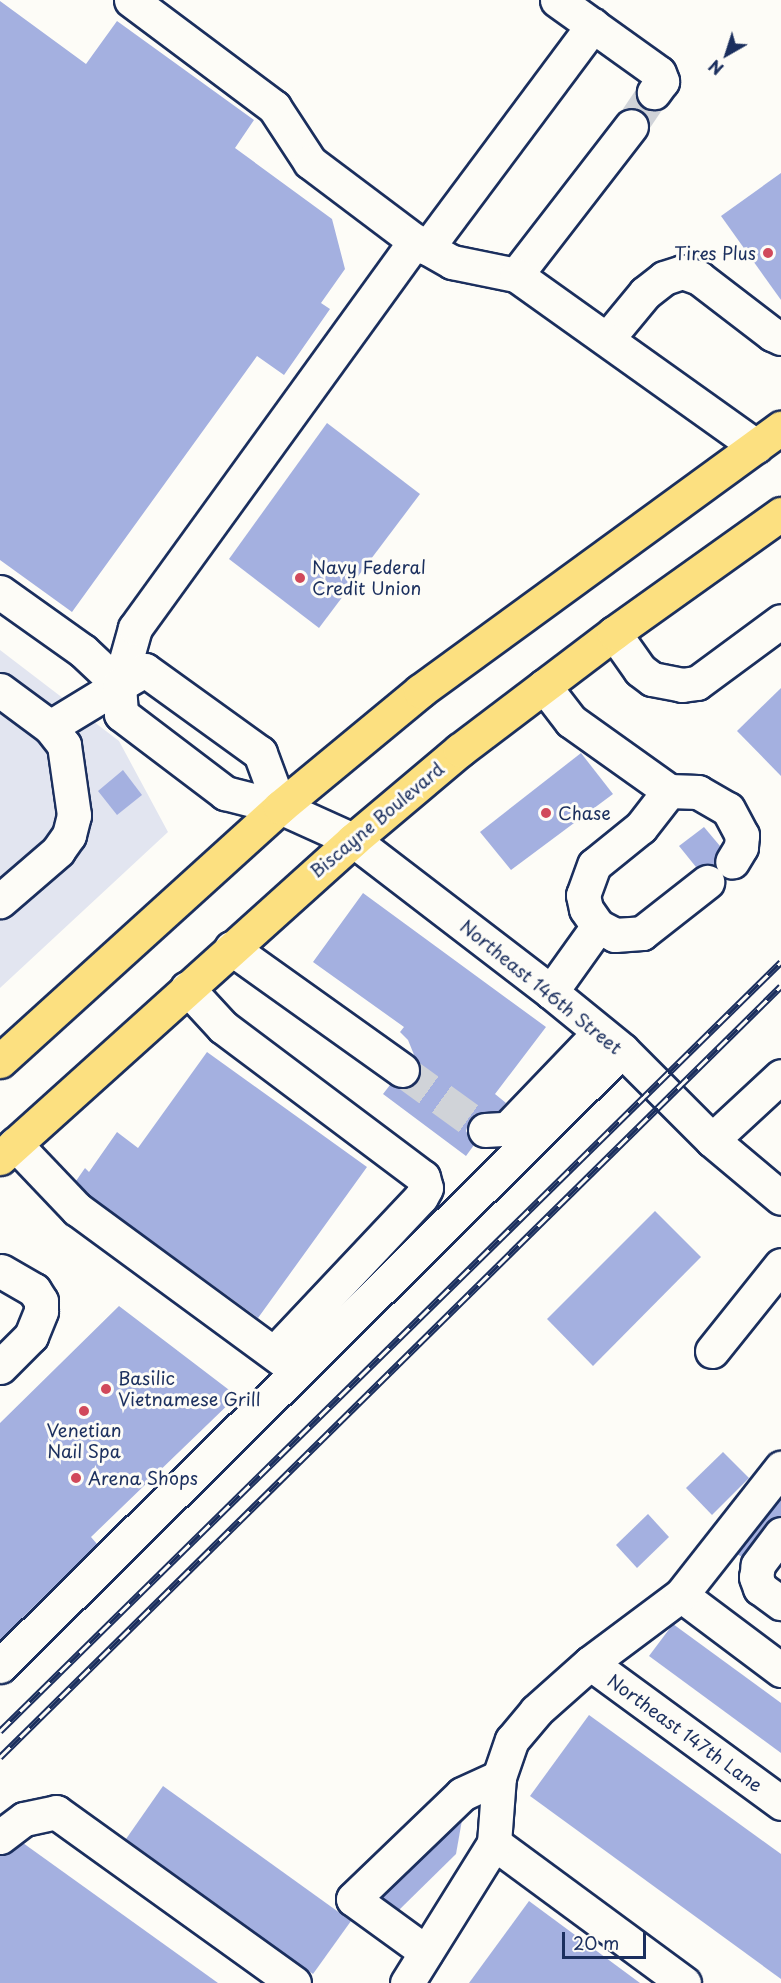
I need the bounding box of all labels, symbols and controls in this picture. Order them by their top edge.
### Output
north arrow [697,24,757,84]
text: N [703,55,728,81]
place label: Tires Plus [673,242,756,264]
marker: Tires Plus [761,246,775,260]
place label: Navy Federal Credit Union [312,557,426,600]
marker: Navy Federal Credit Union [293,571,307,585]
street label: Biscayne Boulevard [305,757,449,883]
place label: Chase [558,802,611,824]
marker: Chase [539,806,553,820]
street label: Northeast 146th Street [456,915,626,1059]
place label: Basilic Vietnamese Grill [118,1368,261,1410]
marker: Basilic Vietnamese Grill [99,1382,113,1396]
marker: Venetian Nail Spa [77,1404,91,1418]
place label: Venetian Nail Spa [46,1420,122,1462]
place label: Arena Shops [88,1467,197,1489]
marker: Arena Shops [69,1471,83,1485]
street label: Northeast 147th Lane [603,1670,767,1796]
scale bar [565,1920,649,1958]
text: 20 m [573,1929,619,1956]

